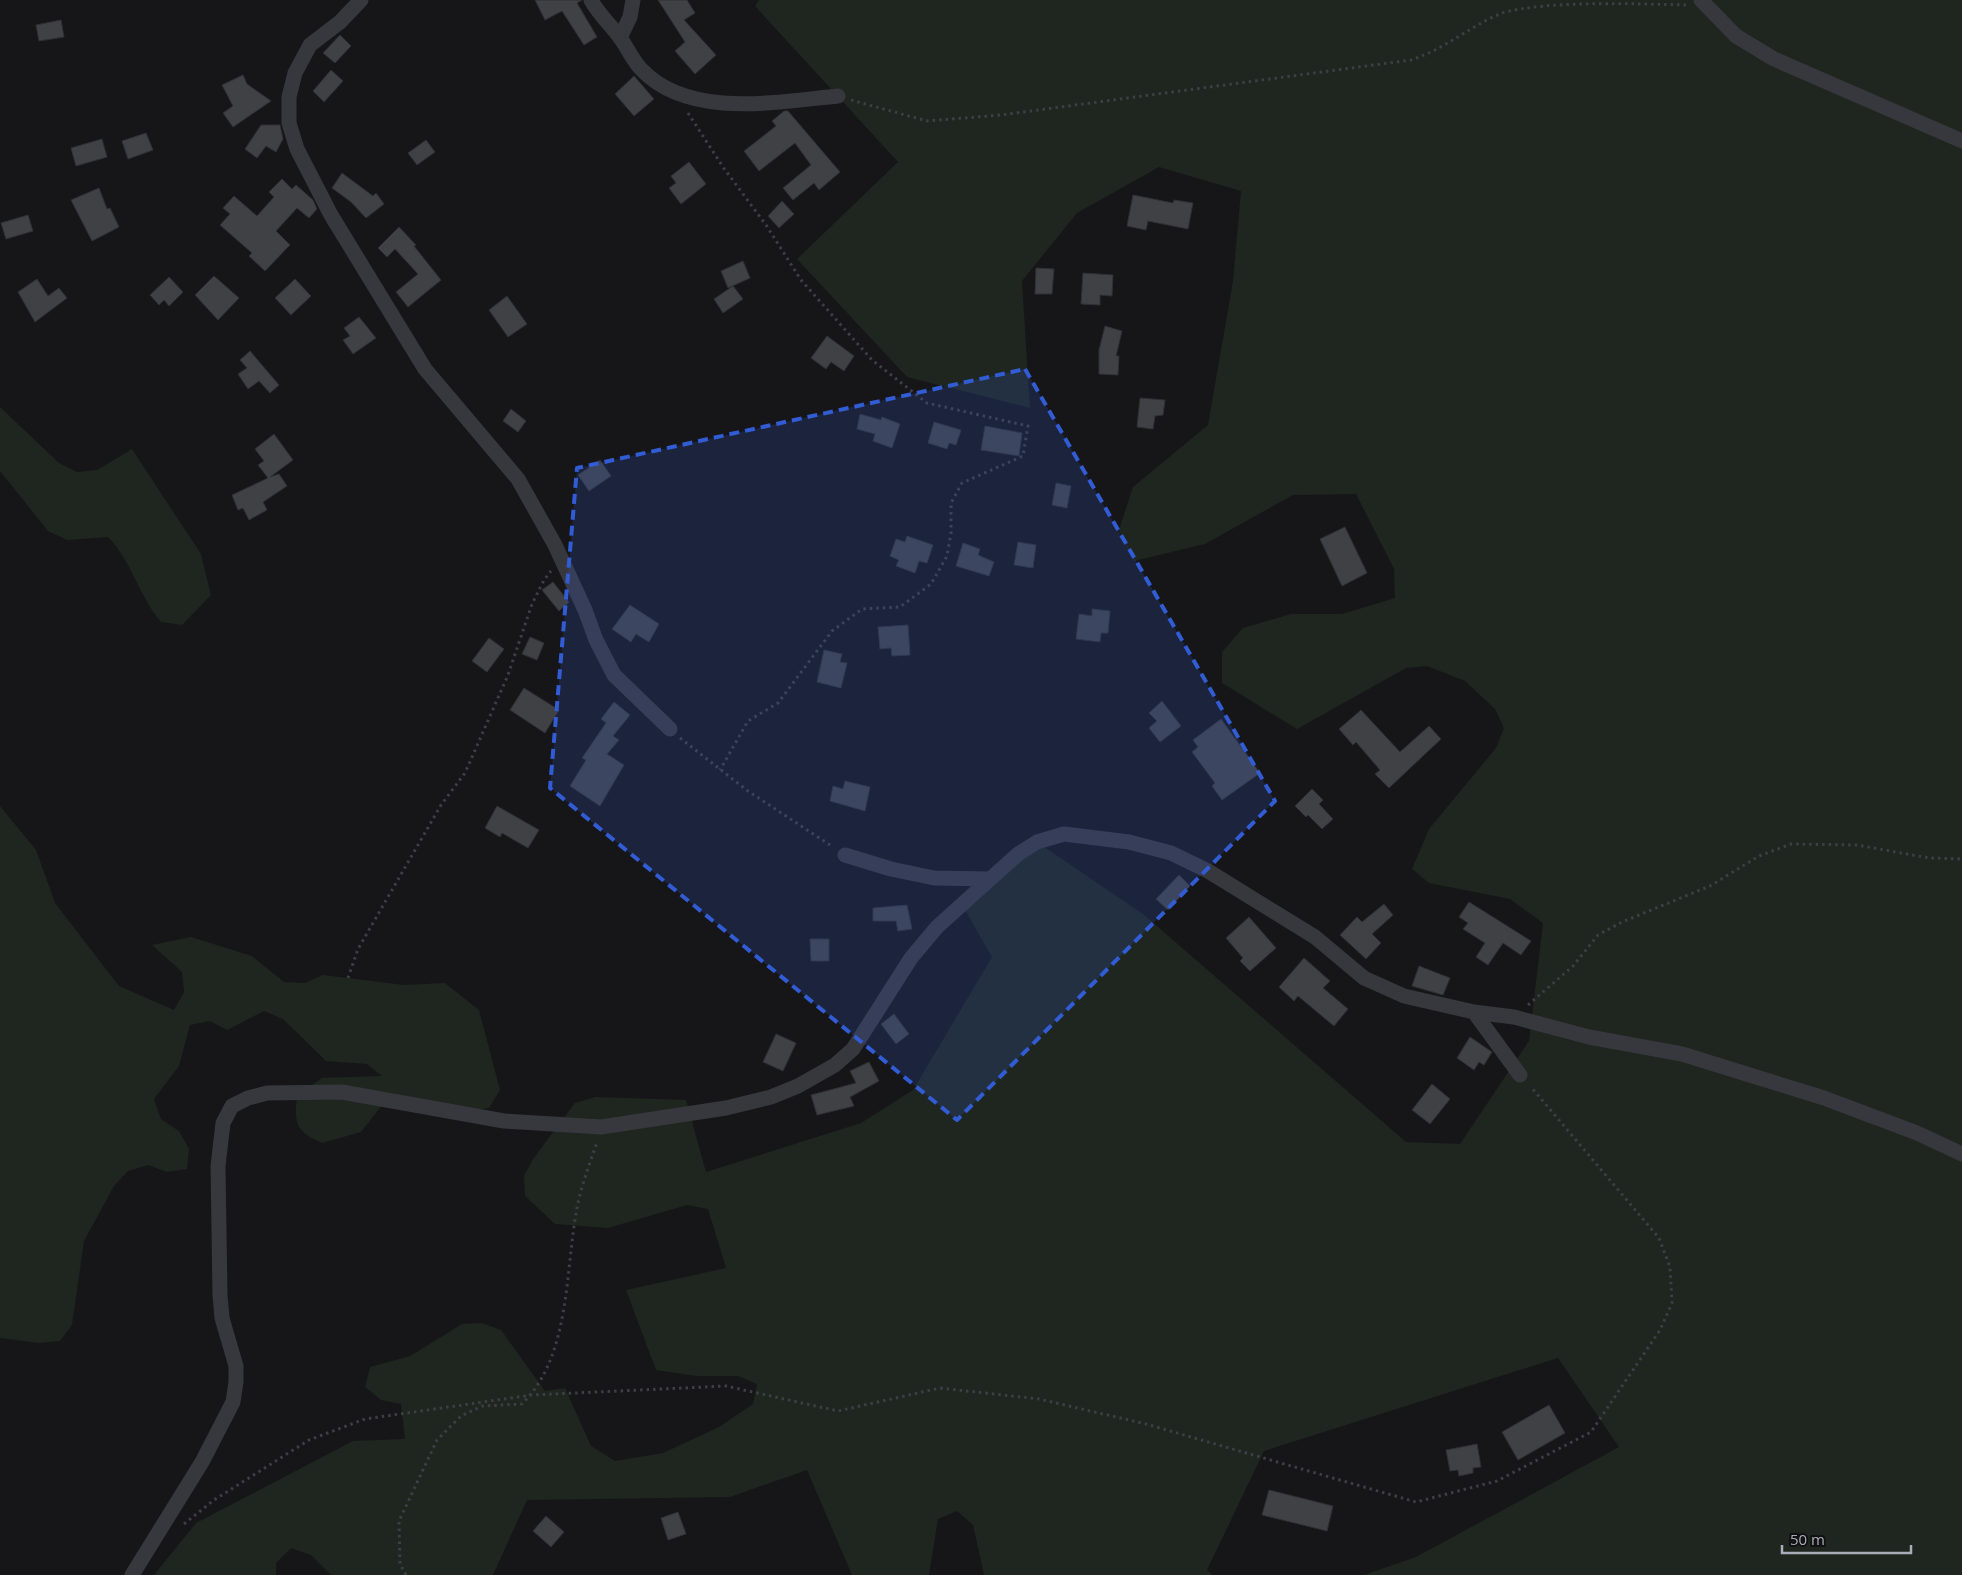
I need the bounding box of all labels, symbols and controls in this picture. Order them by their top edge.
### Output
scale bar [1782,1522,1911,1554]
text: 50 m [1790,1529,1825,1549]

